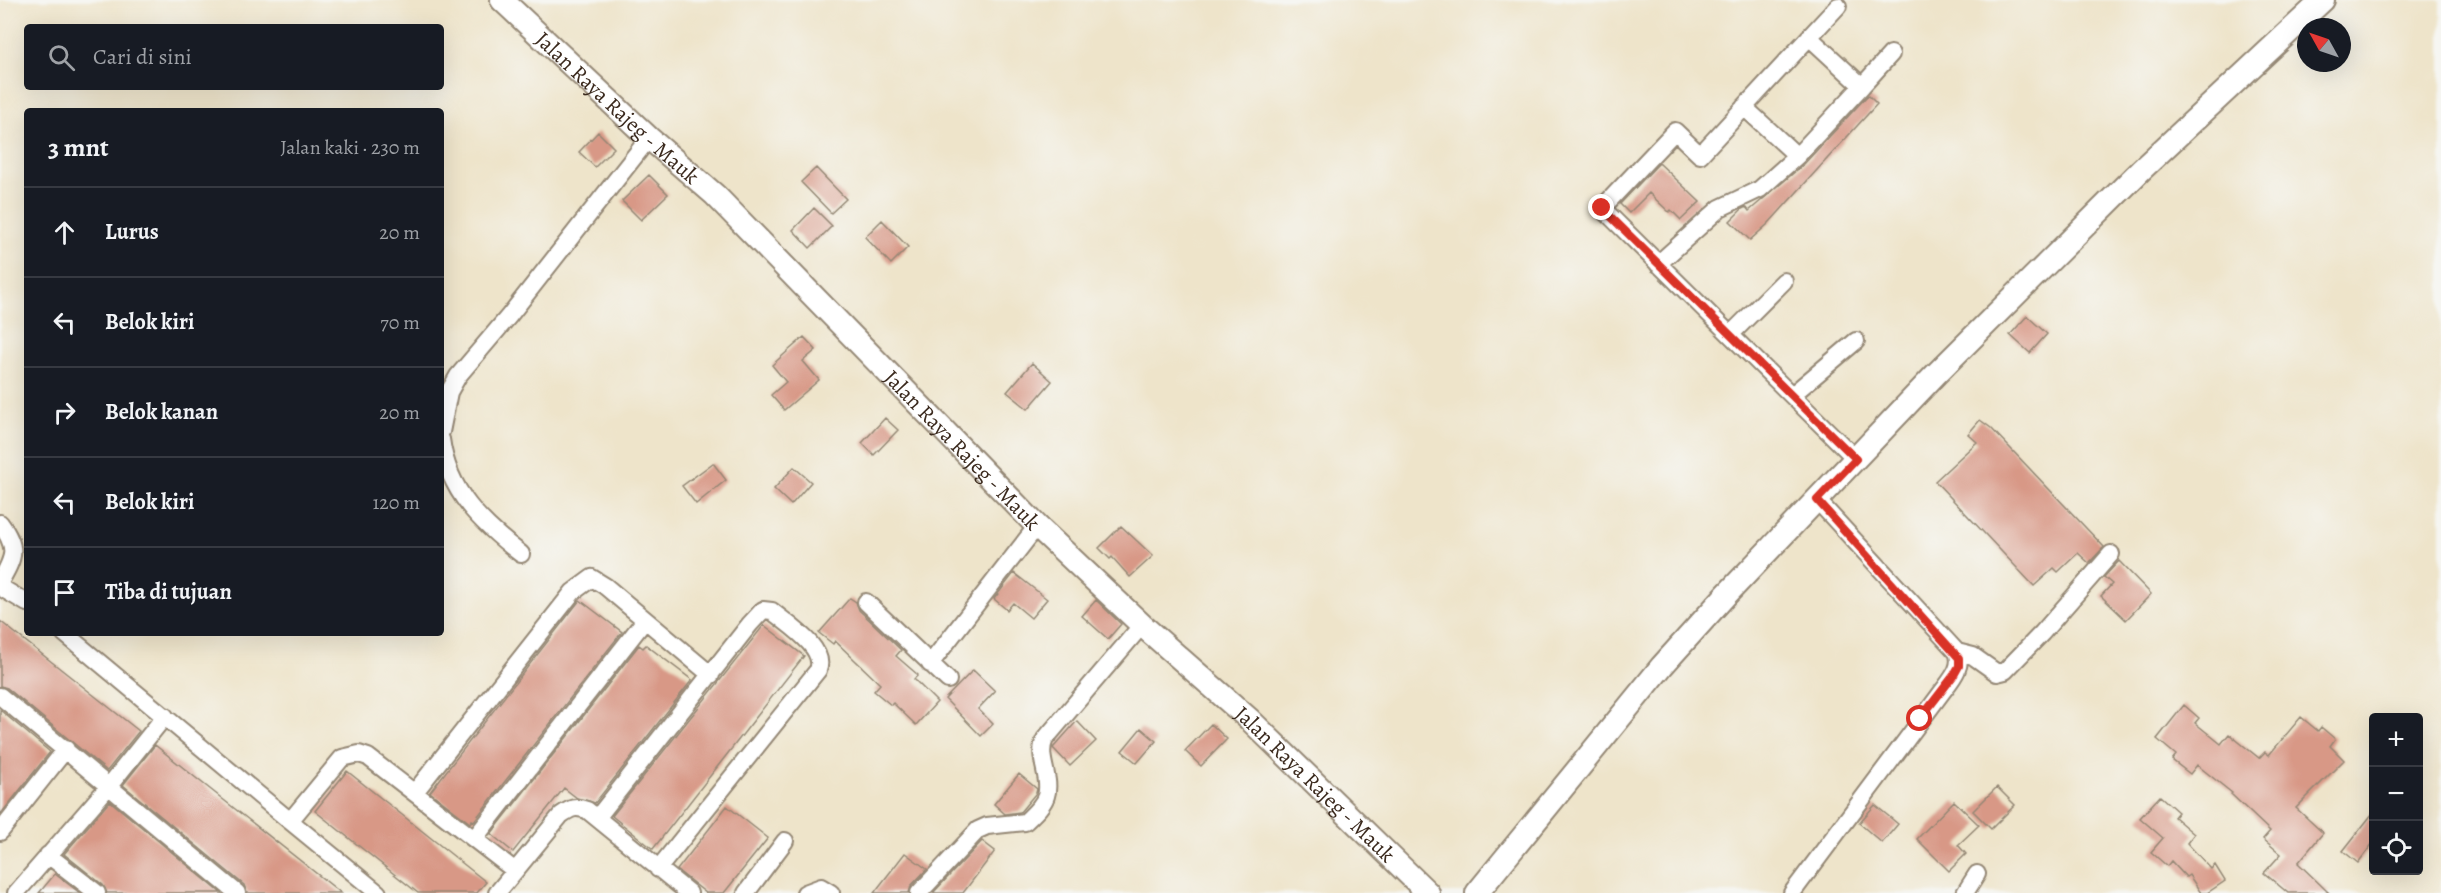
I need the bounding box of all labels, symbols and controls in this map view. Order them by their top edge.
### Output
north arrow [2297,18,2351,72]
search box [24,24,444,90]
street label: Jalan Raya Rajeg - Mauk [529,25,706,191]
icon: search [45,41,78,74]
text: Cari di sini [93,42,192,72]
text: 3 mnt [48,130,109,165]
text: Jalan kaki · 230 m [280,134,420,161]
route end [1588,194,1614,220]
icon: ahead [48,216,81,249]
text: Lurus [105,217,159,247]
text: 20 m [379,219,420,246]
icon: left [48,306,81,339]
text: Belok kiri [105,307,194,337]
text: 70 m [380,309,420,336]
street label: Jalan Raya Rajeg - Mauk [877,363,1047,537]
icon: right [48,396,81,429]
text: Belok kanan [105,397,218,427]
text: 20 m [379,399,420,426]
icon: left [48,486,81,519]
text: Belok kiri [105,487,194,517]
text: 120 m [372,489,420,516]
icon: arrive [48,576,81,609]
text: Tiba di tujuan [105,577,232,607]
street label: Jalan Raya Rajeg - Mauk [1228,699,1402,869]
route start [1906,705,1932,731]
map controls [2369,713,2423,875]
button: + [2369,713,2423,767]
button: − [2369,767,2423,821]
button: locate [2369,821,2423,875]

